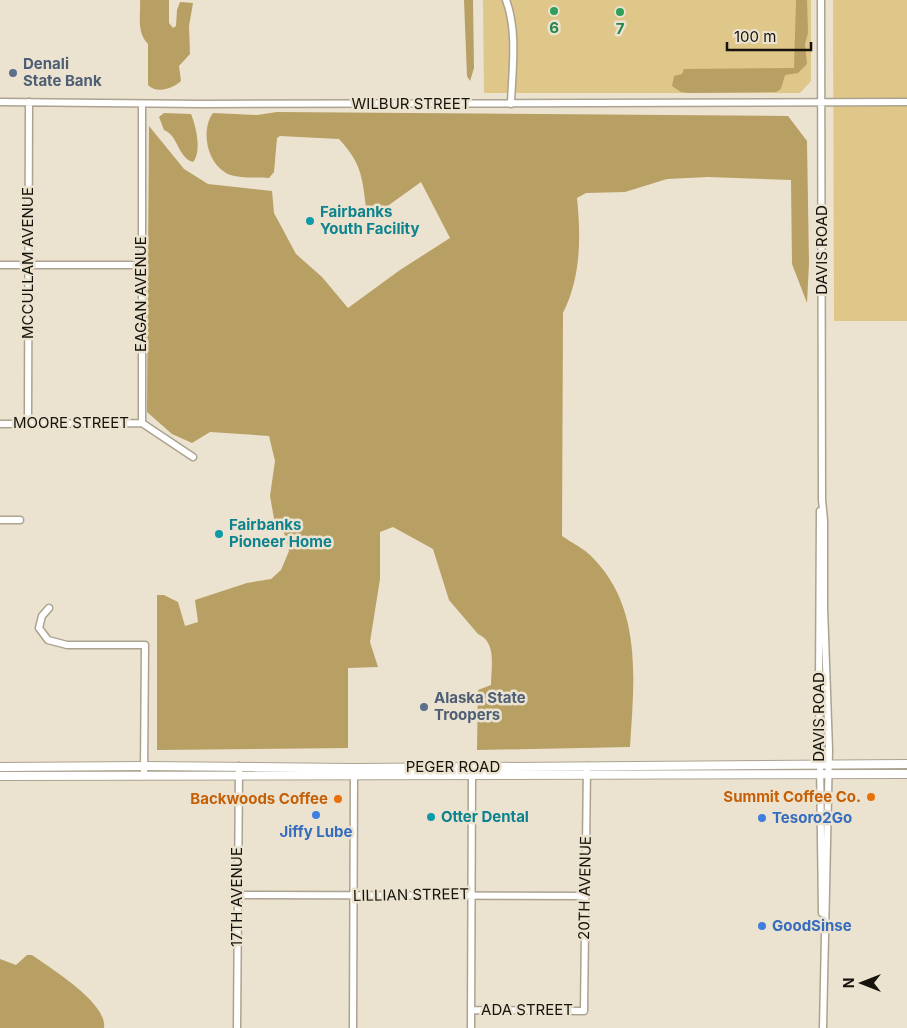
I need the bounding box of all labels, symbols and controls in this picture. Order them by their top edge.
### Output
marker: 6 [548,5,560,17]
marker: 7 [614,6,626,18]
place label: 6 [549,18,559,37]
place label: 7 [616,19,625,38]
scale bar [727,20,811,52]
text: 100 m [734,27,776,46]
place label: Denali State Bank [23,54,102,90]
marker: Denali State Bank [7,67,19,79]
street label: WILBUR STREET [352,94,470,113]
street label: MCCULLAM AVENUE [18,187,37,339]
place label: Fairbanks Youth Facility [320,202,419,238]
street label: DAVIS ROAD [812,205,831,295]
marker: Fairbanks Youth Facility [304,215,316,227]
street label: EAGAN AVENUE [131,236,150,352]
street label: MOORE STREET [13,413,129,432]
place label: Fairbanks Pioneer Home [229,515,332,551]
marker: Fairbanks Pioneer Home [213,528,225,540]
street label: DAVIS ROAD [809,672,828,762]
place label: Alaska State Troopers [434,688,526,724]
marker: Alaska State Troopers [418,701,430,713]
street label: PEGER ROAD [406,757,500,776]
place label: Summit Coffee Co. [723,787,861,806]
place label: Backwoods Coffee [190,789,328,808]
marker: Summit Coffee Co. [865,791,877,803]
marker: Backwoods Coffee [332,793,344,805]
place label: Otter Dental [441,807,529,826]
place label: Tesoro2Go [772,808,852,827]
marker: Jiffy Lube [310,809,322,821]
marker: Otter Dental [425,811,437,823]
marker: Tesoro2Go [756,812,768,824]
place label: Jiffy Lube [280,822,353,841]
street label: 20TH AVENUE [574,836,595,940]
street label: 17TH AVENUE [227,847,246,947]
street label: LILLIAN STREET [353,884,469,905]
place label: GoodSinse [772,916,852,935]
marker: GoodSinse [756,920,768,932]
north arrow [837,958,887,1008]
text: N [840,978,857,988]
street label: ADA STREET [481,1000,573,1019]

